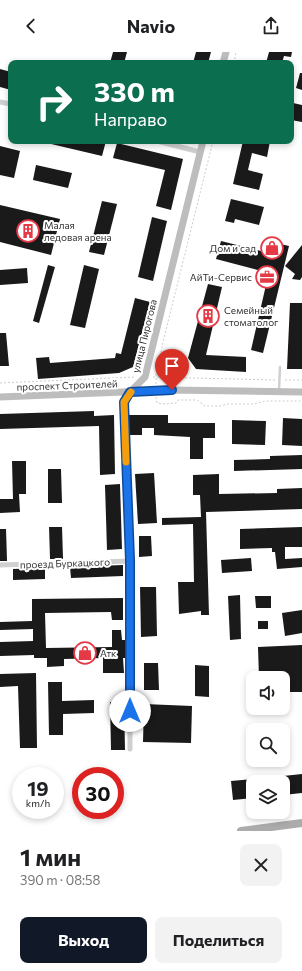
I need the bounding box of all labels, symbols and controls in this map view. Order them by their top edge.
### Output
icon: back [20,15,42,37]
text: Navio [127,15,175,37]
icon: share [260,15,282,37]
text: 330 m [94,74,175,108]
icon: right [28,76,80,128]
text: Направо [94,108,167,130]
building icon: Малая ледовая арена [15,218,41,244]
place label: Малая ледовая арена [44,219,112,243]
shop icon: Дом и сад [259,235,285,261]
place label: Дом и сад [210,242,256,254]
office icon: АйТи-Сервис [254,264,280,290]
place label: АйТи-Сервис [190,271,252,283]
street label: улица Пирогова [129,298,159,374]
building icon: Семейный стоматолог [195,303,221,329]
place label: Семейный стоматолог [224,304,279,328]
pin [155,349,189,390]
icon: arrive [161,355,183,377]
street label: проспект Строителей [16,377,118,393]
street label: проезд Буркацкого [20,555,110,571]
shop icon: Атк [72,640,98,666]
place label: Атк [100,647,117,659]
map controls [246,671,290,819]
button: sound [246,671,290,715]
position arrow [109,690,151,732]
button: search [246,723,290,767]
speed limit sign: 30 [72,767,124,819]
button: layers [246,775,290,819]
text: 19 [27,776,49,800]
text: km/h [26,797,50,809]
text: 1 мин [20,842,81,871]
button: close [240,844,282,886]
text: 390 m · 08:58 [20,872,100,888]
button: Выход [20,917,147,963]
button: Поделиться [155,917,282,963]

